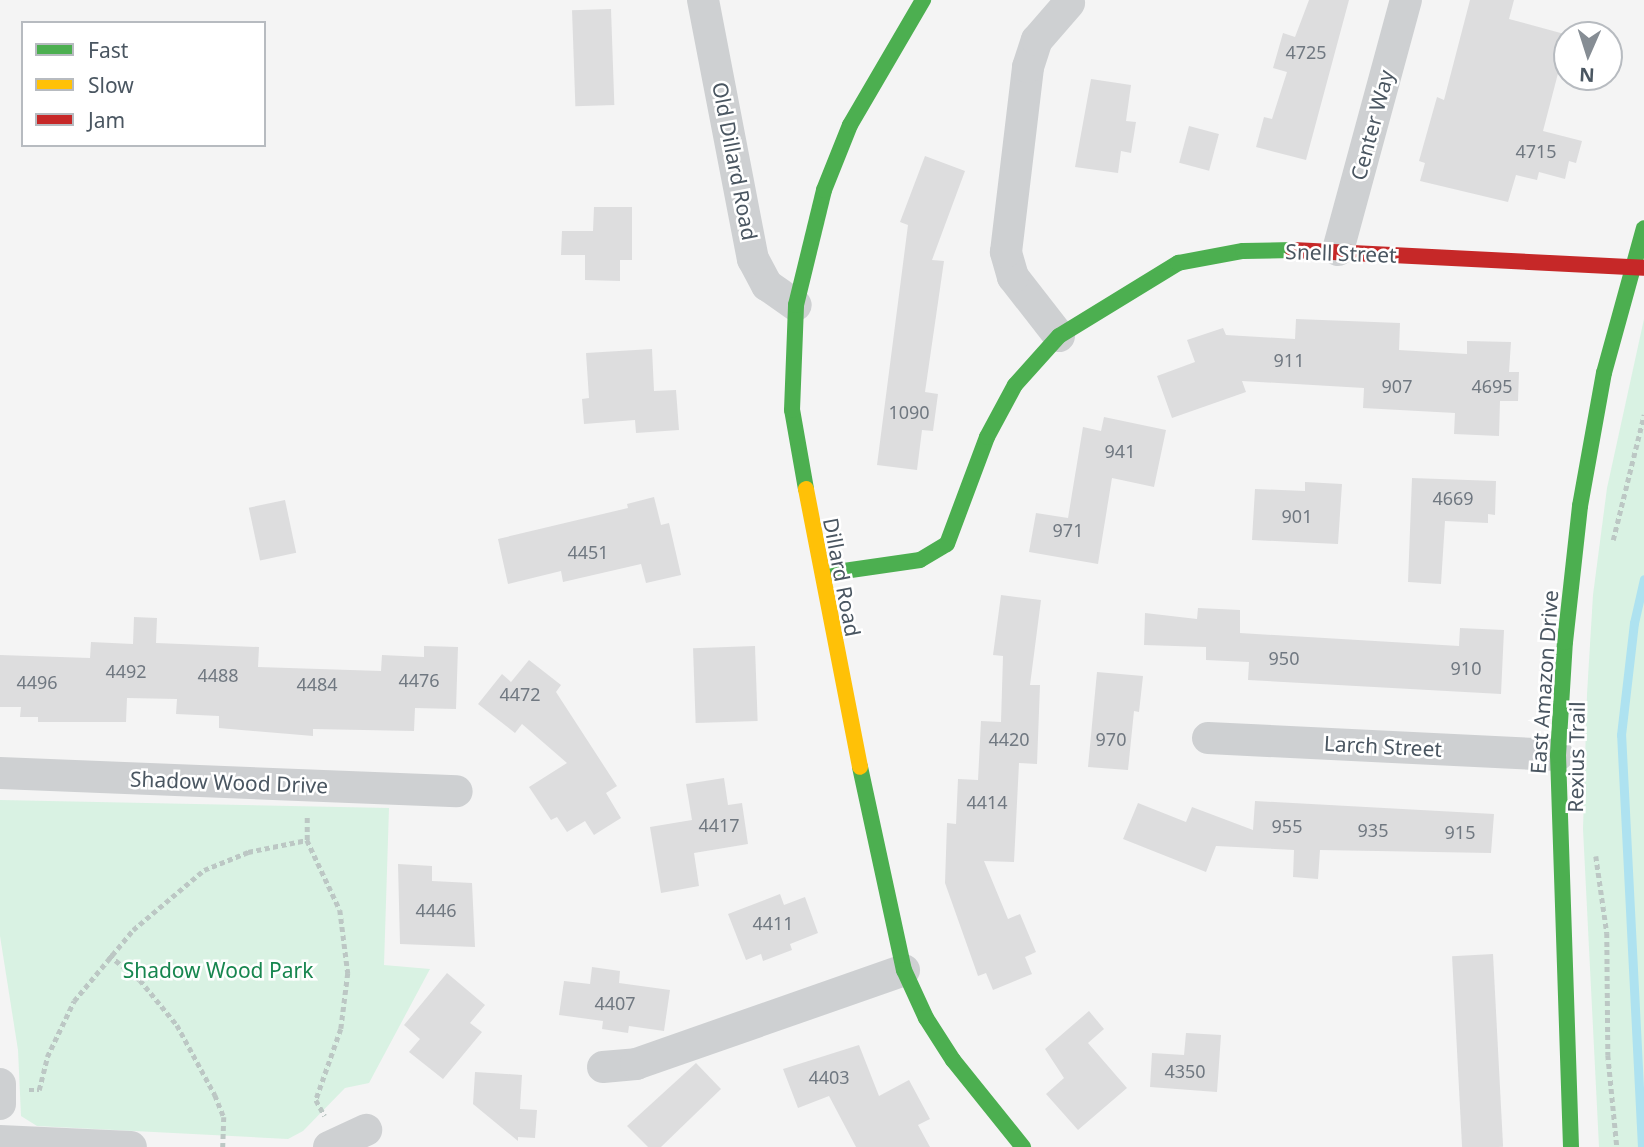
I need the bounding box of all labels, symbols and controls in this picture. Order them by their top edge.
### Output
legend [21,21,266,147]
north arrow [1553,21,1623,91]
text: Fast [88,36,128,64]
house number: 4725 [1285,41,1327,63]
text: N [1579,62,1595,88]
street label: Center Way [1345,67,1399,183]
text: Slow [88,71,134,99]
street label: Old Dillard Road [707,80,763,242]
text: Jam [88,106,125,134]
house number: 4715 [1515,140,1557,162]
street label: Snell Street [1285,238,1397,268]
house number: 911 [1274,349,1304,371]
house number: 907 [1382,375,1412,397]
house number: 4695 [1471,375,1513,397]
house number: 1090 [888,401,930,423]
house number: 941 [1105,440,1135,462]
house number: 4669 [1432,487,1474,509]
house number: 901 [1282,505,1312,527]
street label: Dillard Road [818,515,866,639]
house number: 971 [1053,519,1083,541]
house number: 4451 [567,541,609,563]
street label: East Amazon Drive [1525,589,1563,775]
house number: 950 [1269,647,1299,669]
house number: 910 [1451,657,1481,679]
house number: 4492 [105,660,147,682]
house number: 4488 [197,664,239,686]
house number: 4476 [398,669,440,691]
house number: 4496 [16,671,58,693]
house number: 4484 [296,673,338,695]
house number: 4472 [499,683,541,705]
street label: Rexius Trail [1562,701,1590,813]
house number: 4420 [988,728,1030,750]
house number: 970 [1096,728,1126,750]
street label: Larch Street [1323,730,1443,762]
street label: Shadow Wood Drive [129,766,329,798]
house number: 4414 [966,791,1008,813]
house number: 4417 [698,814,740,836]
house number: 955 [1272,815,1302,837]
house number: 935 [1358,819,1388,841]
house number: 915 [1445,821,1475,843]
house number: 4446 [415,899,457,921]
house number: 4411 [752,912,794,934]
park label: Shadow Wood Park [123,957,313,983]
house number: 4407 [594,992,636,1014]
house number: 4350 [1164,1060,1206,1082]
house number: 4403 [808,1066,850,1088]

